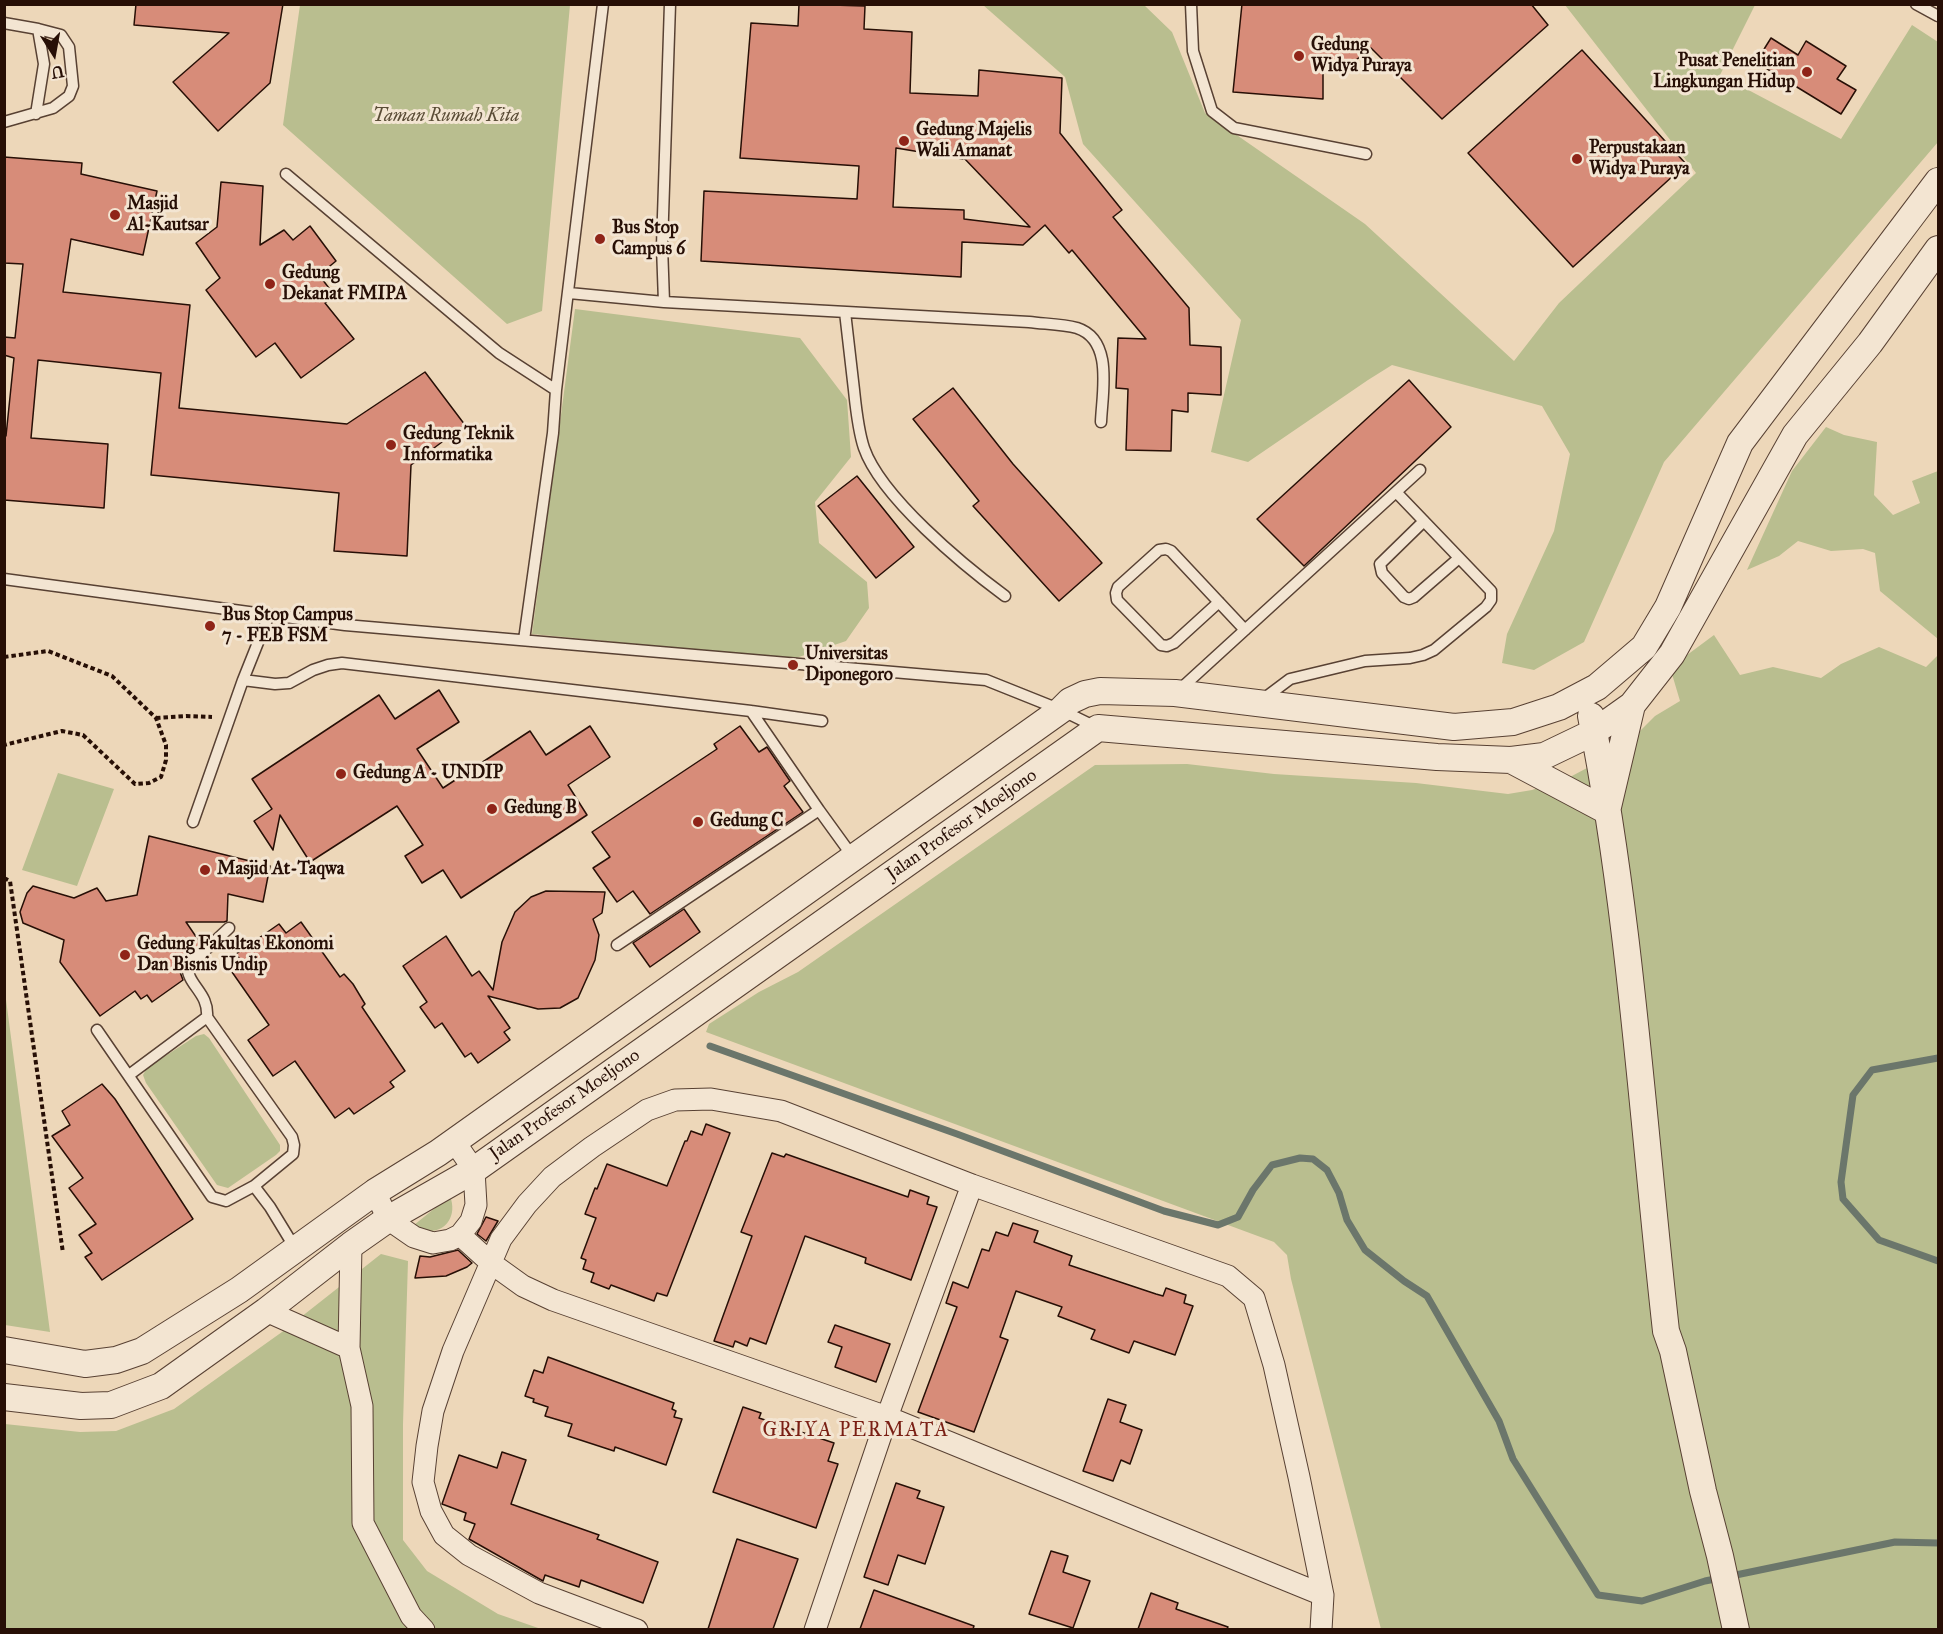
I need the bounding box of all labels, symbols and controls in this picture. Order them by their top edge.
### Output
north arrow [24,24,84,84]
place label: Gedung Widya Puraya [1311,35,1412,78]
marker: Gedung Widya Puraya [1292,49,1306,63]
place label: Pusat Penelitian Lingkungan Hidup [1653,51,1795,94]
text: U [50,62,66,83]
marker: Pusat Penelitian Lingkungan Hidup [1800,65,1814,79]
park label: Taman Rumah Kita [373,106,519,128]
place label: Gedung Majelis Wali Amanat [916,120,1032,162]
marker: Gedung Majelis Wali Amanat [897,134,911,148]
place label: Perpustakaan Widya Puraya [1589,138,1690,180]
marker: Perpustakaan Widya Puraya [1570,152,1584,166]
place label: Masjid Al-Kautsar [127,194,209,236]
marker: Masjid Al-Kautsar [108,208,122,222]
place label: Bus Stop Campus 6 [612,218,685,260]
marker: Bus Stop Campus 6 [593,232,607,246]
place label: Gedung Dekanat FMIPA [282,263,407,306]
marker: Gedung Dekanat FMIPA [263,277,277,291]
place label: Gedung Teknik Informatika [403,424,514,466]
marker: Gedung Teknik Informatika [384,438,398,452]
place label: Bus Stop Campus 7 - FEB FSM [222,605,353,648]
marker: Bus Stop Campus 7 - FEB FSM [203,619,217,633]
place label: Universitas Diponegoro [805,644,893,686]
marker: Universitas Diponegoro [786,658,800,672]
place label: Gedung A - UNDIP [353,763,503,785]
street label: Jalan Profesor Moeljono [883,765,1041,885]
marker: Gedung A - UNDIP [334,767,348,781]
place label: Gedung B [504,798,577,820]
marker: Gedung B [485,802,499,816]
place label: Gedung C [710,811,784,833]
marker: Gedung C [691,815,705,829]
place label: Masjid At-Taqwa [217,859,344,881]
marker: Masjid At-Taqwa [198,863,212,877]
place label: Gedung Fakultas Ekonomi Dan Bisnis Undip [137,934,334,976]
marker: Gedung Fakultas Ekonomi Dan Bisnis Undip [118,948,132,962]
street label: Jalan Profesor Moeljono [486,1045,644,1165]
district label: GRIYA PERMATA [762,1419,950,1443]

